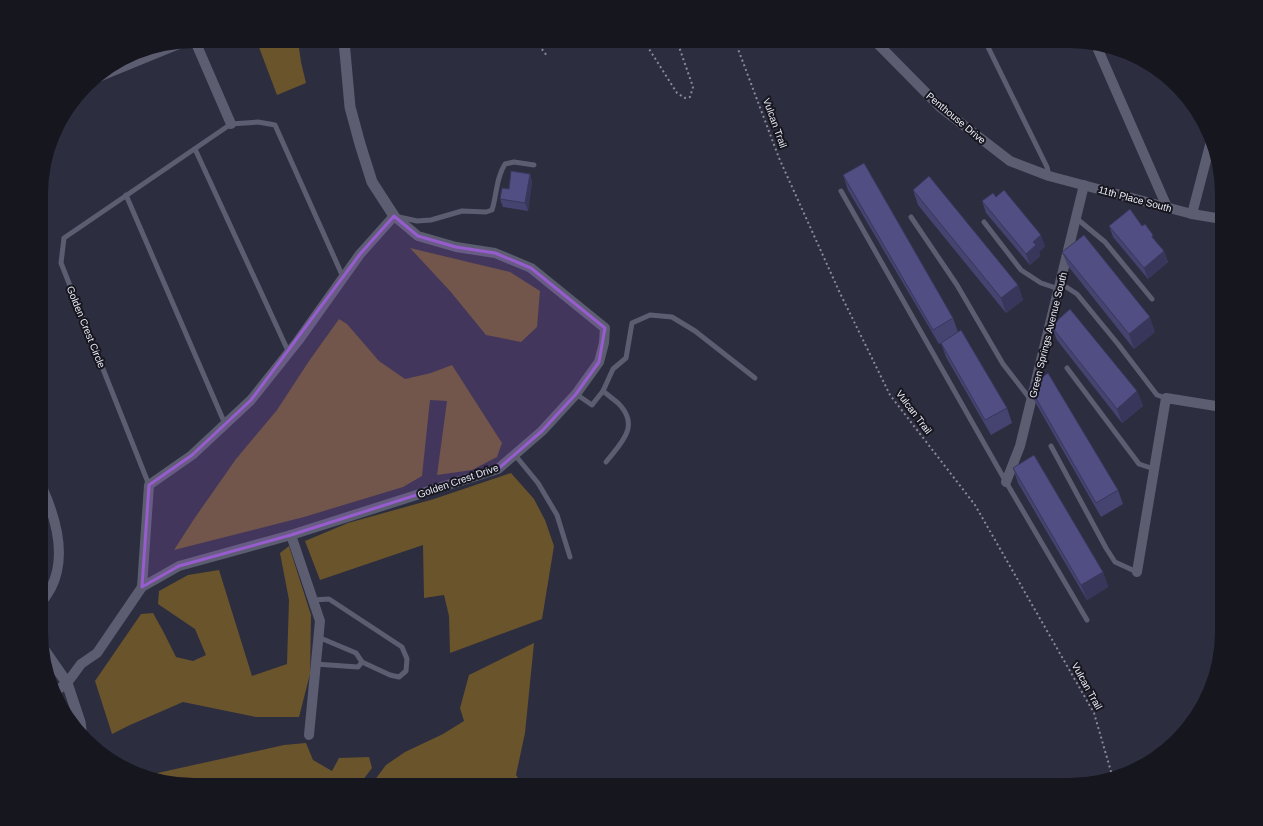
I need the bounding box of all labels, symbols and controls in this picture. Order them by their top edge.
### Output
street label: Penthouse Drive [924,90,988,146]
street label: Vulcan Trail [761,97,789,149]
street label: 11th Place South [1097,184,1173,214]
street label: Green Springs Avenue South [1027,271,1069,399]
street label: Golden Crest Circle [65,284,108,370]
street label: Vulcan Trail [894,388,934,436]
street label: Golden Crest Drive [416,462,500,500]
street label: Vulcan Trail [1070,661,1104,711]

